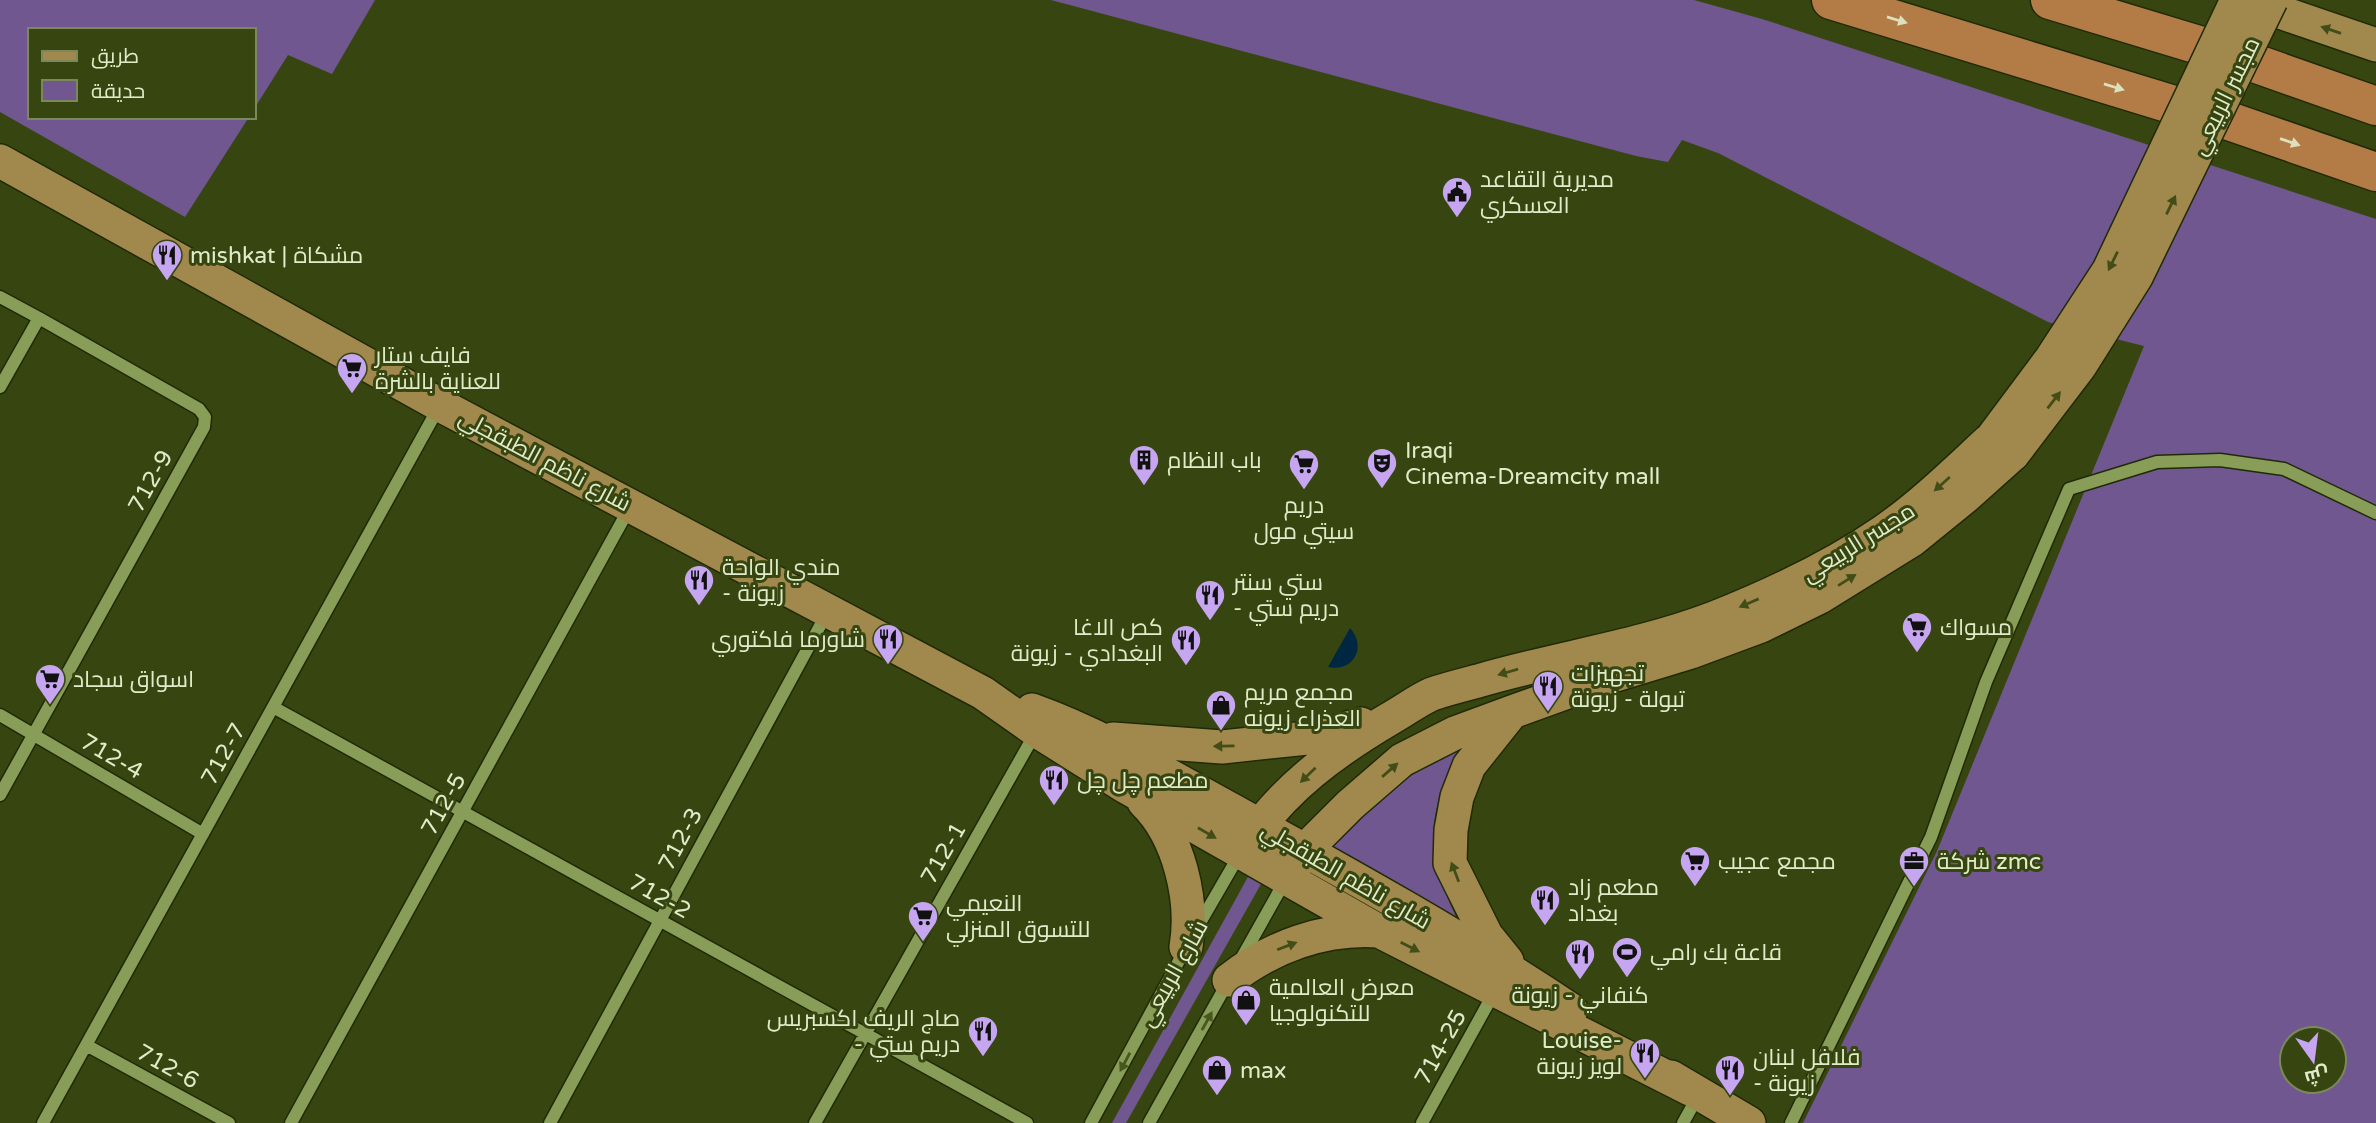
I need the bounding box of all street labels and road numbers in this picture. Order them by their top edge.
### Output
street label: مجسر الربيعي [2185,33,2269,161]
street label: شارع ناظم الطبقجلي [452,404,635,521]
street label: 712-9 [122,445,179,518]
street label: مجسر الربيعي [1797,497,1922,591]
street label: 712-7 [195,719,252,790]
street label: 712-4 [75,728,148,786]
street label: 712-5 [415,768,472,841]
street label: 712-3 [653,803,709,876]
street label: شارع ناظم الطبقجلي [1254,816,1435,938]
street label: 712-1 [915,817,973,890]
street label: 712-2 [623,868,696,925]
street label: شارع الربيعي [1133,915,1217,1033]
street label: 714-25 [1409,1005,1473,1090]
street label: 712-6 [131,1038,204,1095]

